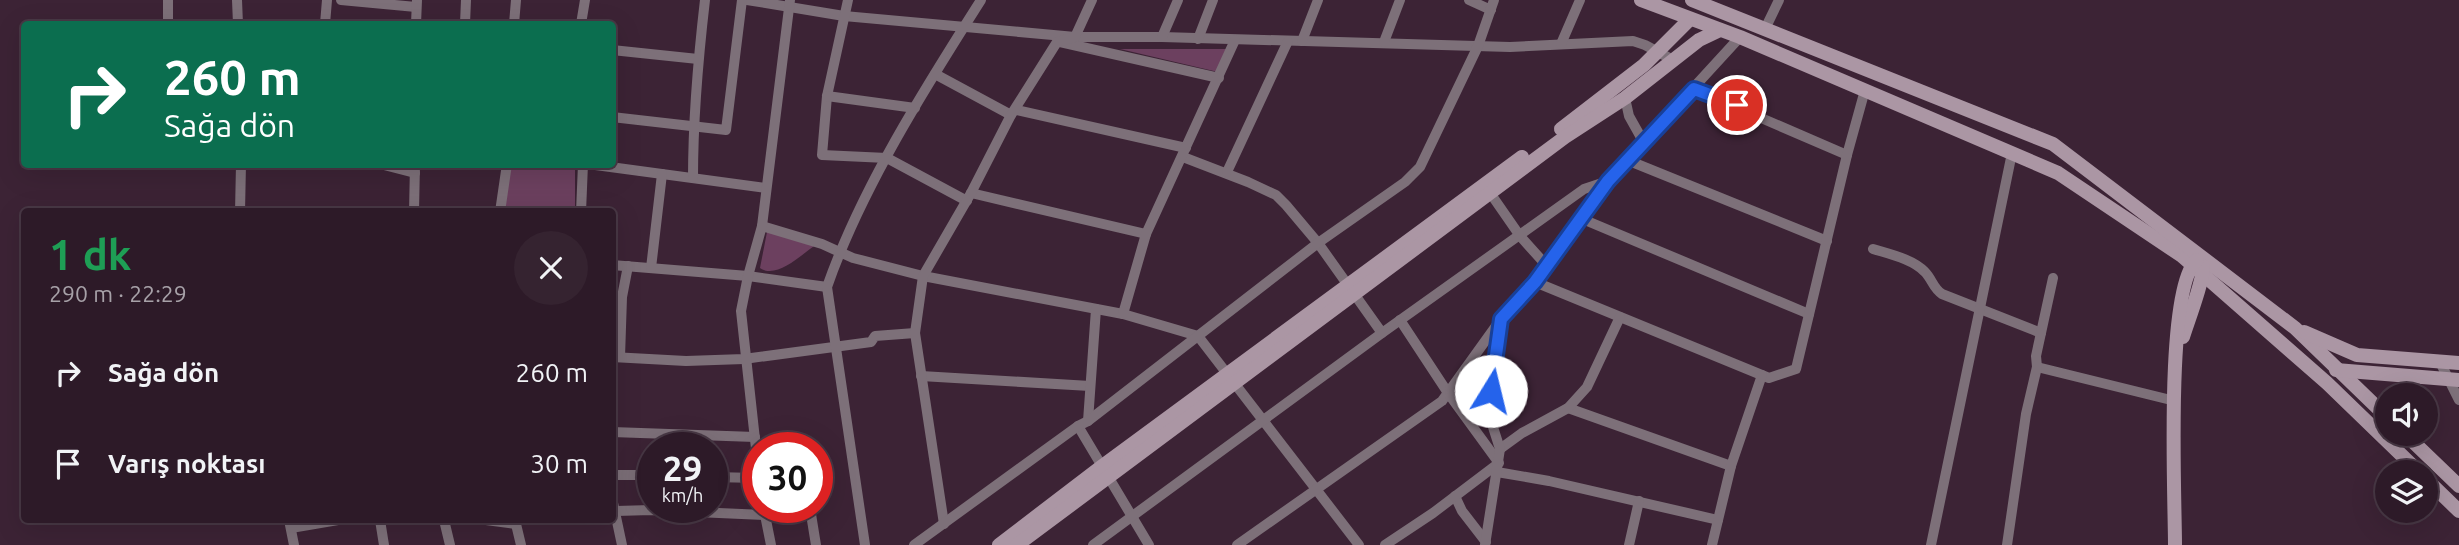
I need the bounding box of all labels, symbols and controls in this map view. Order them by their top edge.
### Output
icon: right [49,49,140,140]
text: 260 m [164,49,301,104]
pin [1707,75,1767,135]
icon: arrive [1718,86,1756,124]
text: Sağa dön [164,107,295,143]
text: 1 dk [49,231,131,278]
button: close [514,231,588,305]
text: 290 m · 22:29 [49,281,187,306]
icon: right [49,354,87,392]
position arrow [1454,354,1528,428]
text: Sağa dön [108,358,219,387]
text: 260 m [516,358,588,387]
map controls [2375,383,2438,523]
button: sound [2375,383,2438,446]
speed limit sign: 30 [742,432,833,523]
icon: arrive [49,445,87,483]
text: 29 [663,448,702,488]
text: Varış noktası [108,449,265,478]
text: 30 m [530,449,588,478]
button: layers [2375,460,2438,523]
text: km/h [662,485,703,505]

